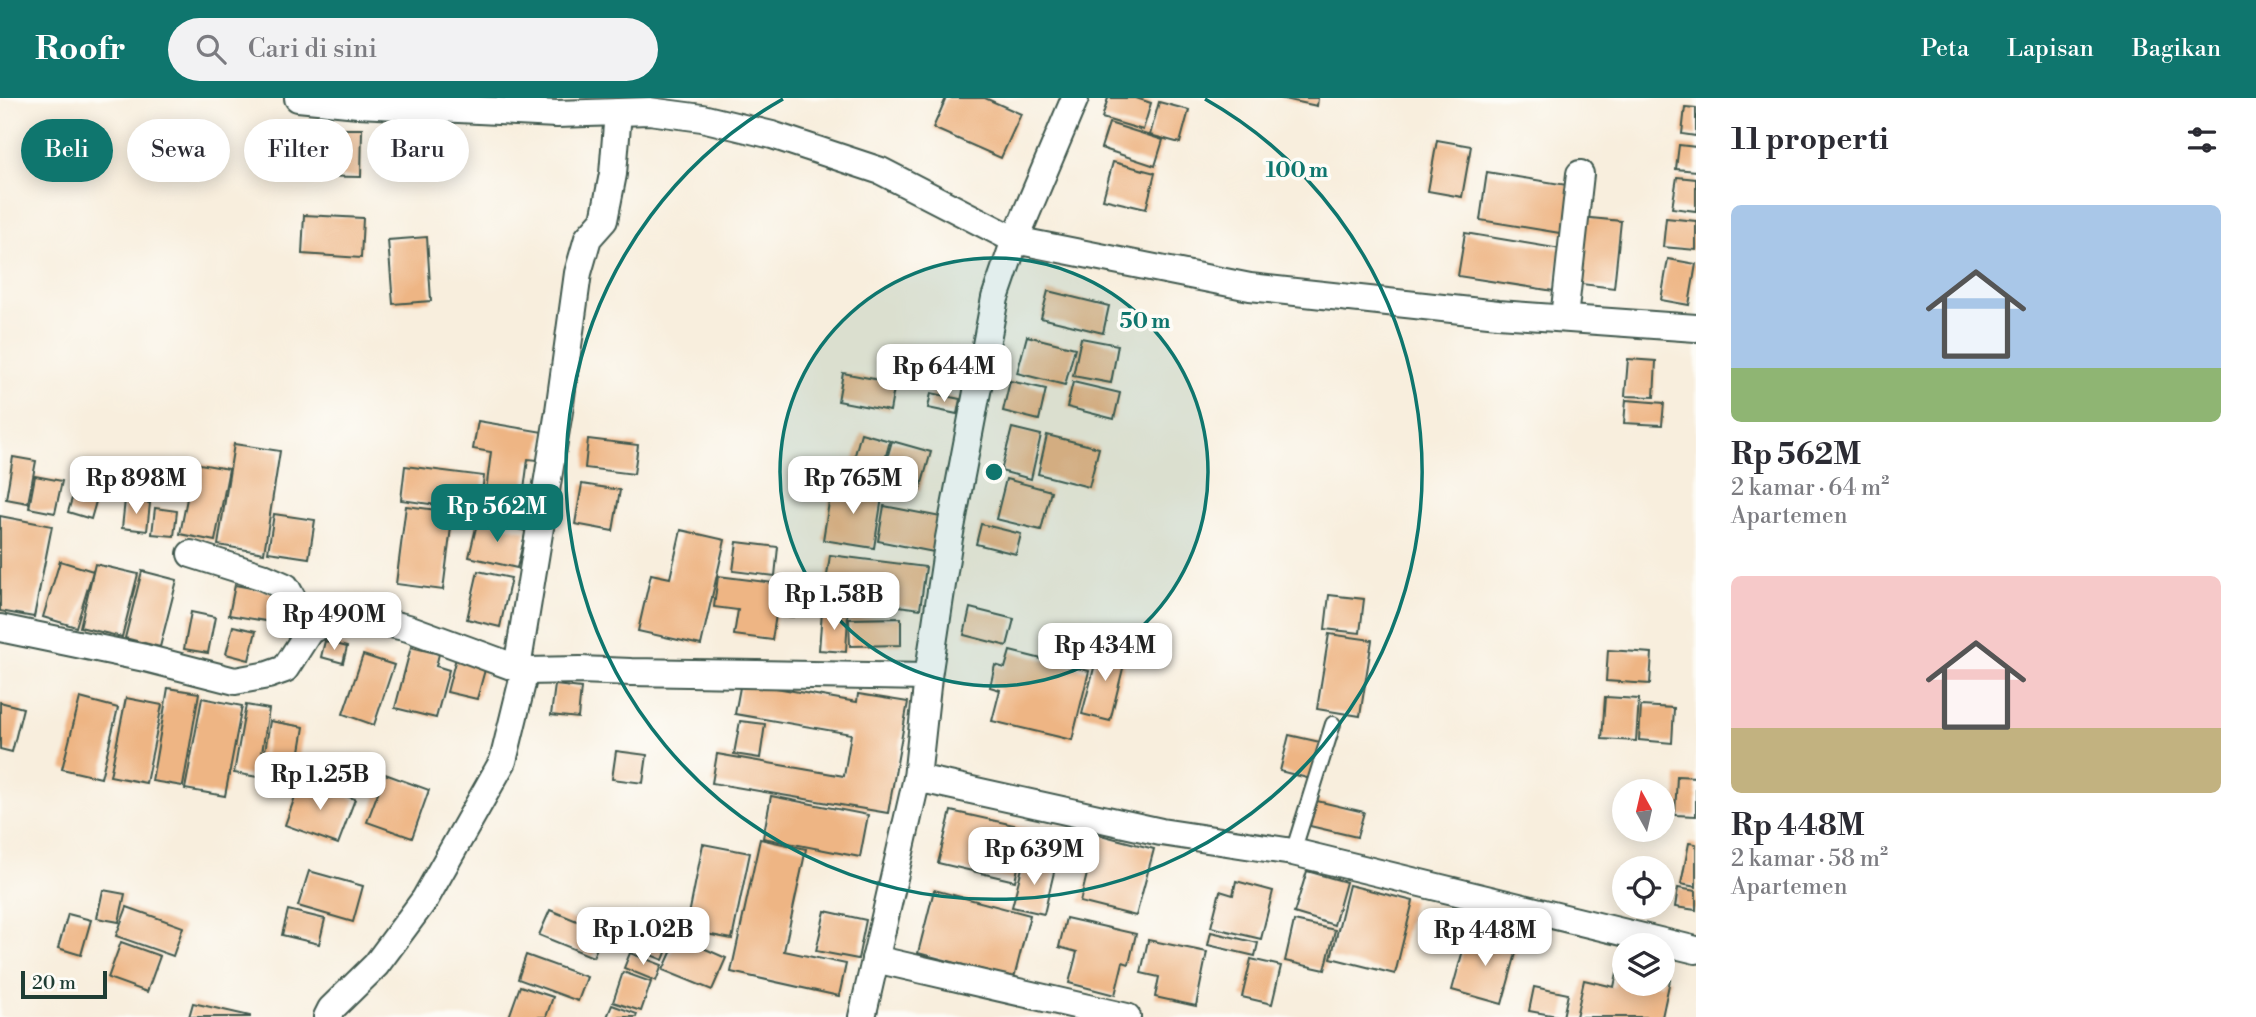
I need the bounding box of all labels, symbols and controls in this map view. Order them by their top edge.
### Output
search box [168,18,658,81]
text: Roofr [35,29,126,70]
icon: search [192,30,230,68]
text: Cari di sini [248,33,377,65]
text: Peta [1921,34,1969,64]
text: Lapisan [2007,34,2094,64]
text: Bagikan [2132,34,2221,64]
chip: Beli [21,119,113,182]
chip: Sewa [127,119,230,182]
chip: Filter [244,119,353,182]
chip: Baru [367,119,469,182]
text: 11 properti [1731,121,1888,159]
icon: filters [2183,121,2221,159]
text: 100 m [1266,158,1328,184]
icon: home [1913,251,2039,377]
text: 50 m [1120,309,1170,335]
pin: Rp 644M [879,344,1009,404]
text: Rp 644M [893,353,995,381]
text: Rp 562M [1731,436,1861,474]
pin: Rp 898M [71,456,201,516]
pin: Rp 765M [788,456,918,516]
centre of rings [982,460,1006,484]
text: Rp 898M [86,465,186,493]
text: Rp 765M [804,465,902,493]
text: 2 kamar · 64 m² [1731,474,1889,502]
pin: Rp 562M [432,484,562,544]
text: Rp 562M [447,493,547,521]
text: Apartemen [1731,502,1847,530]
pin: Rp 1.58B [762,573,906,632]
text: Rp 1.58B [784,581,884,609]
pin: Rp 490M [269,592,399,652]
text: Rp 490M [282,601,386,629]
icon: home [1913,622,2039,748]
pin: Rp 434M [1040,624,1170,683]
text: Rp 434M [1054,632,1156,660]
pin: Rp 1.25B [248,752,392,812]
text: Rp 1.25B [271,761,369,789]
north arrow [1612,779,1675,842]
map controls [1612,779,1675,996]
text: Rp 448M [1731,807,1865,845]
pin: Rp 639M [969,828,1099,887]
text: Rp 639M [984,836,1084,864]
text: 2 kamar · 58 m² [1731,845,1888,873]
button: locate [1612,856,1675,919]
text: Apartemen [1731,873,1847,901]
pin: Rp 1.02B [571,908,715,967]
pin: Rp 448M [1420,908,1550,968]
text: Rp 1.02B [593,916,693,944]
text: Rp 448M [1434,917,1536,945]
button: layers [1612,933,1675,996]
scale bar [21,968,107,1000]
text: 20 m [32,971,76,995]

